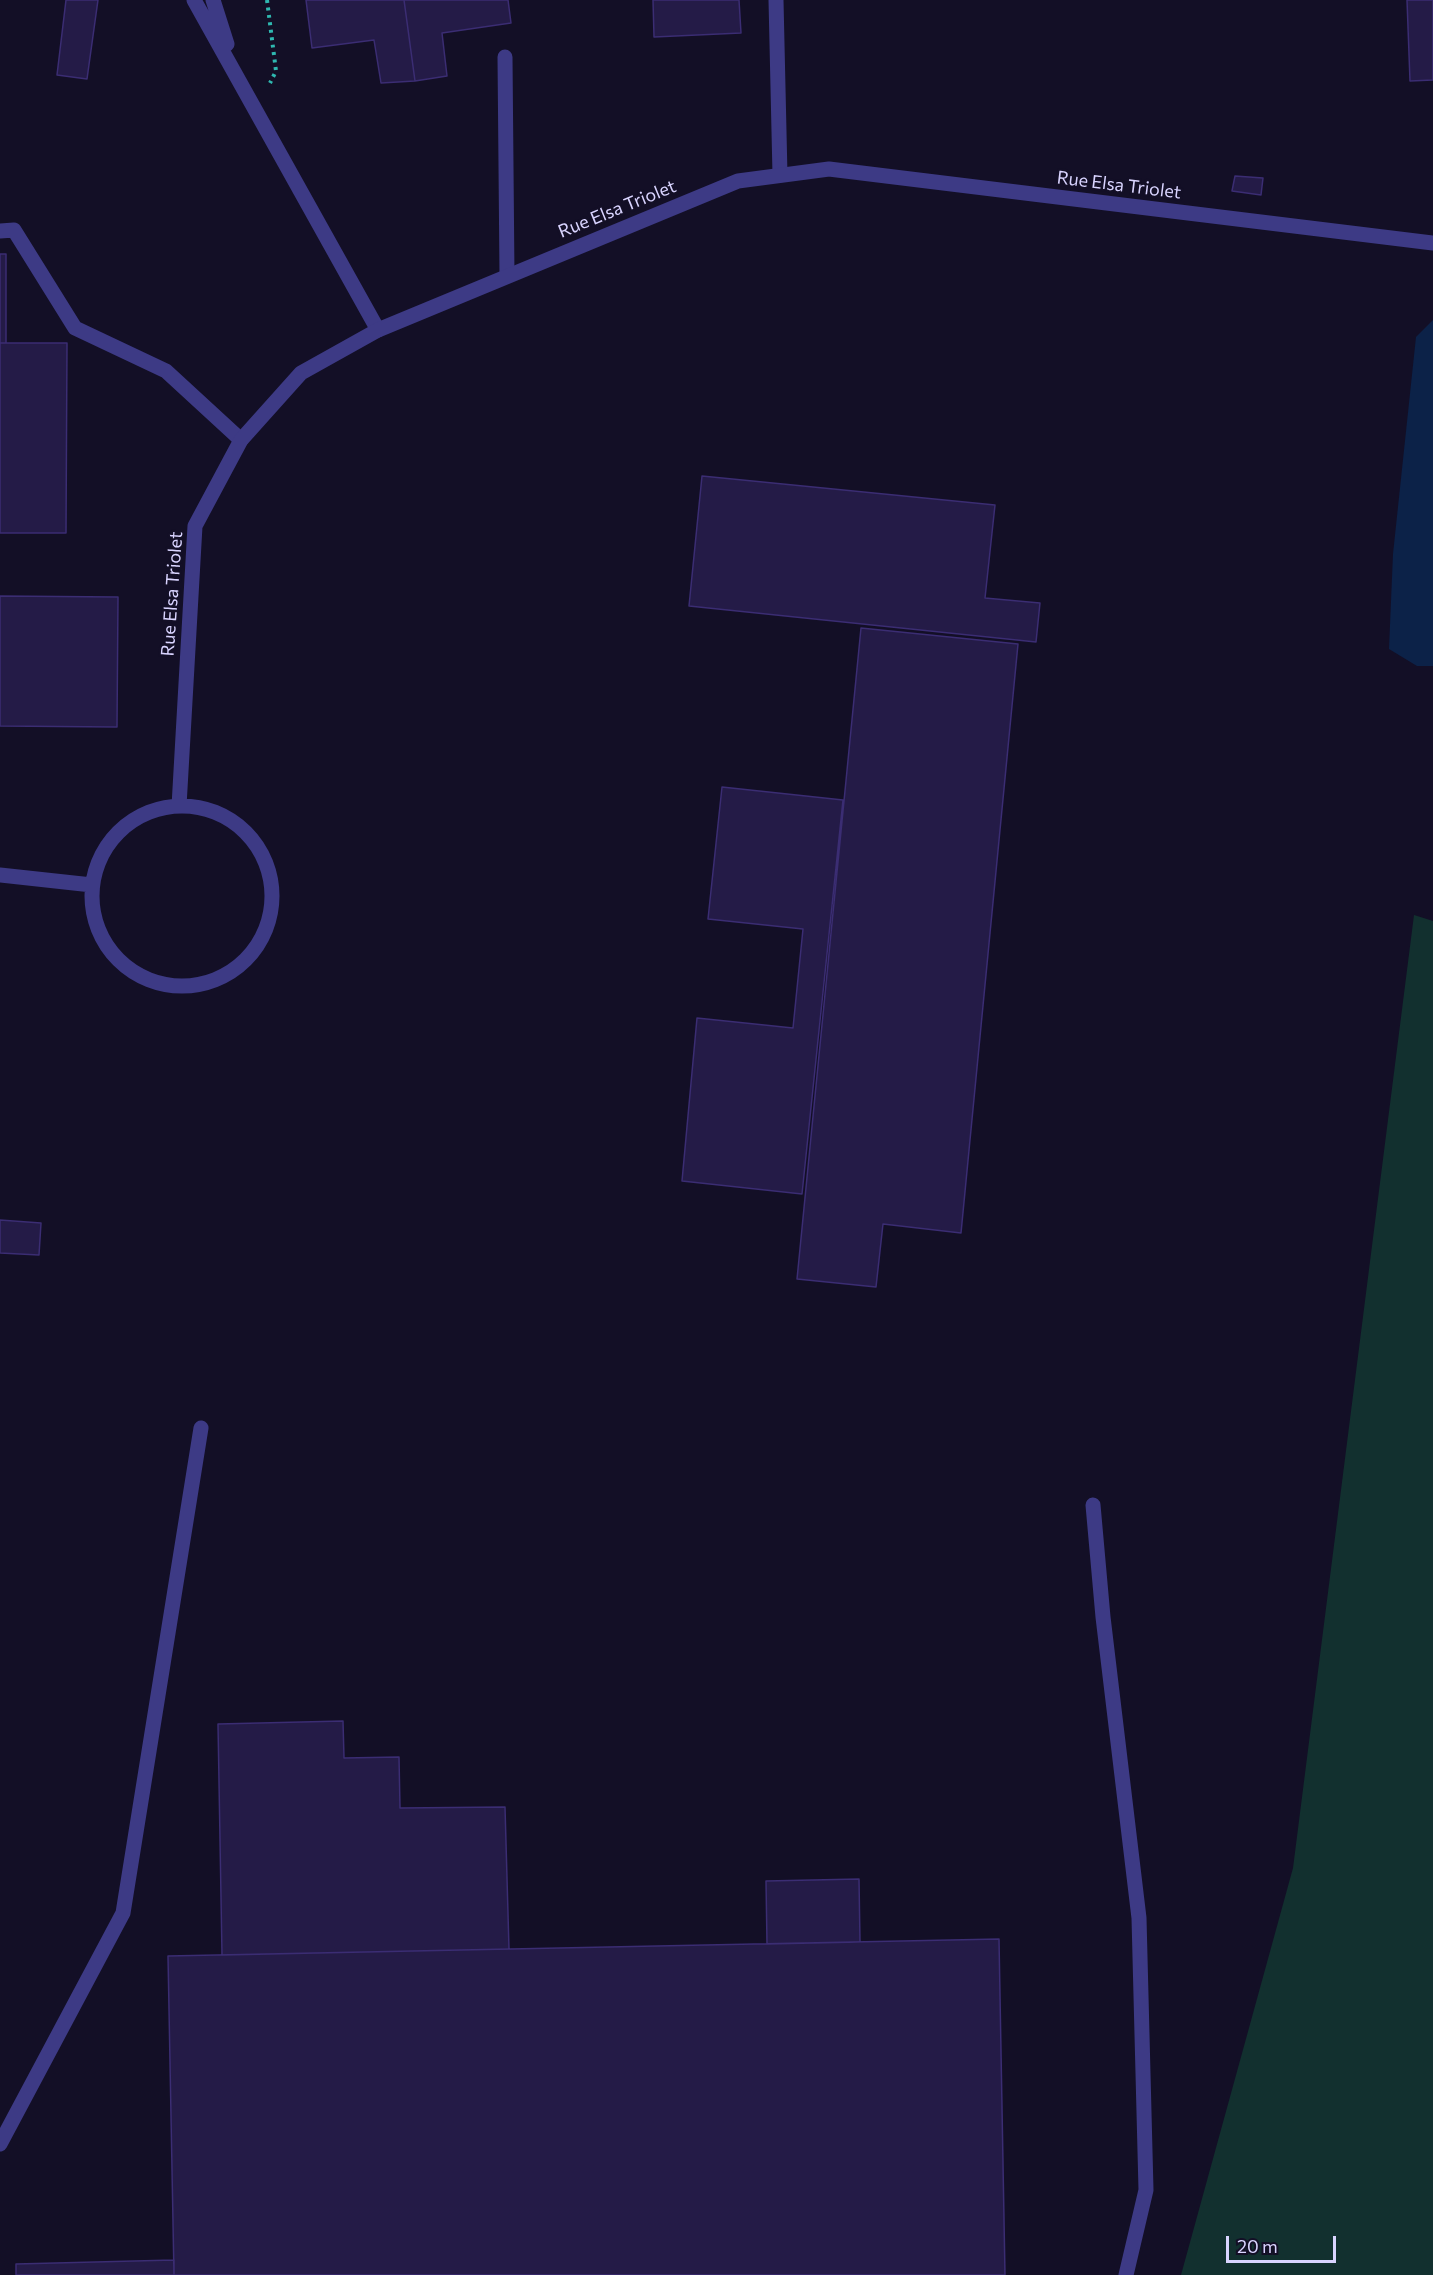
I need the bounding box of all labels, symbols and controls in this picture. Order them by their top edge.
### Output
street label: Rue Elsa Triolet [1056,167,1182,203]
street label: Rue Elsa Triolet [555,176,679,242]
street label: Rue Elsa Triolet [157,531,187,657]
scale bar [1229,2224,1338,2262]
text: 20 m [1237,2235,1278,2257]

